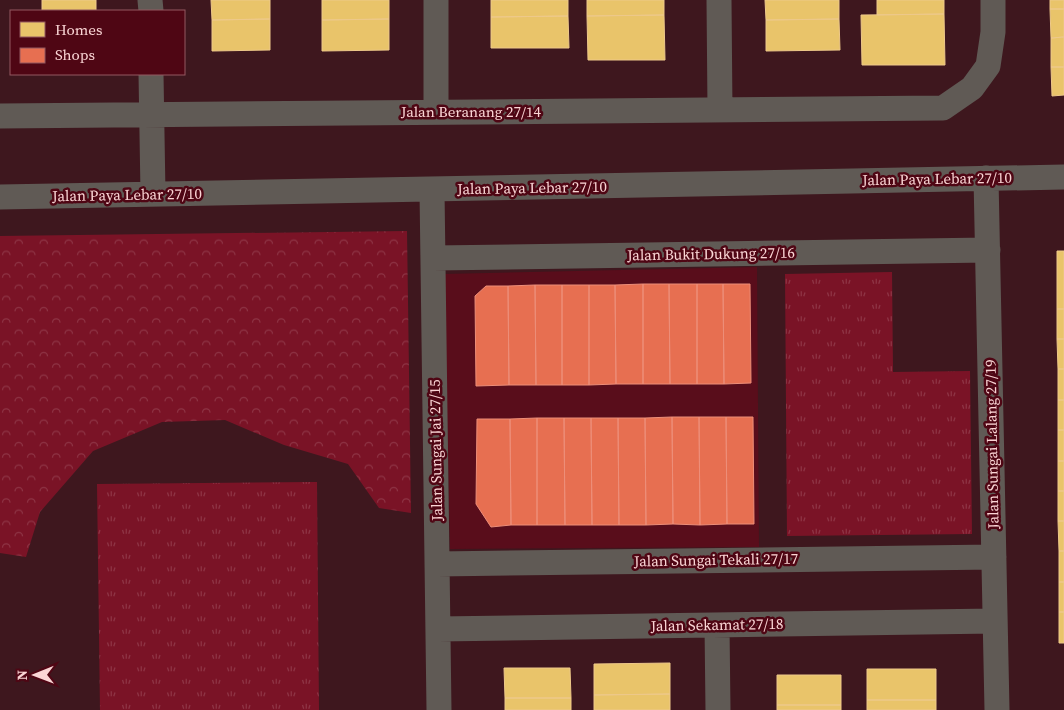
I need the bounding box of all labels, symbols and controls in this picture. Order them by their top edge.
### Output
legend [10,10,185,75]
text: Homes [55,19,102,40]
text: Shops [55,44,95,65]
street label: Jalan Beranang 27/14 [400,101,542,122]
street label: Jalan Paya Lebar 27/10 [861,167,1012,190]
street label: Jalan Paya Lebar 27/10 [456,176,607,199]
street label: Jalan Paya Lebar 27/10 [51,183,202,206]
street label: Jalan Bukit Dukung 27/16 [626,242,795,265]
street label: Jalan Sungai Lalang 27/19 [980,359,1003,530]
street label: Jalan Sungai Jai 27/15 [424,379,447,522]
street label: Jalan Sungai Tekali 27/17 [633,548,798,571]
street label: Jalan Sekamat 27/18 [649,613,784,636]
north arrow [10,650,60,700]
text: N [12,670,32,681]

